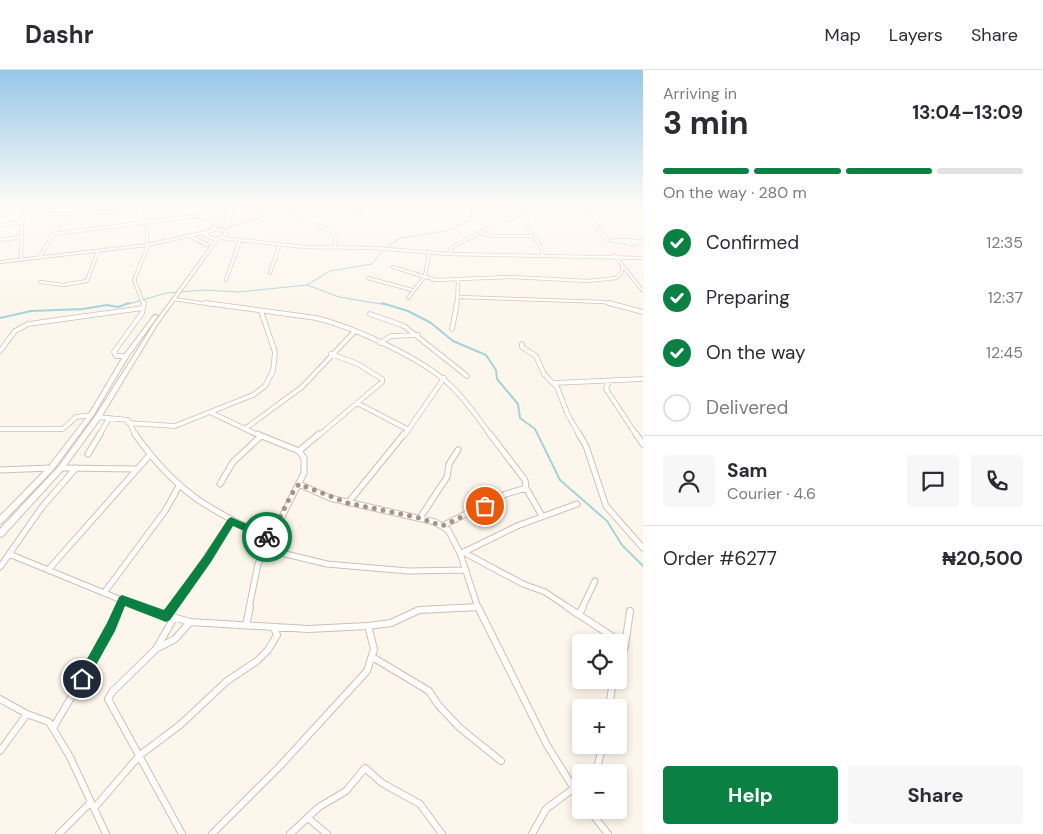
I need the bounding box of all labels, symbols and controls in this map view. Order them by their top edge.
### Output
text: Dashr [25,19,93,50]
text: Map [825,23,861,47]
text: Layers [889,23,943,47]
text: Share [971,23,1018,47]
text: Arriving in [663,83,737,104]
text: 13:04–13:09 [912,100,1023,125]
text: 3 min [663,102,748,144]
text: On the way · 280 m [663,182,807,203]
icon: check [663,229,691,257]
text: Confirmed [706,230,799,255]
text: 12:35 [986,232,1023,253]
icon: check [663,284,691,312]
text: Preparing [706,285,790,310]
text: 12:37 [988,287,1023,308]
icon: check [663,339,691,367]
text: On the way [706,340,806,365]
text: 12:45 [986,342,1023,363]
text: Delivered [706,395,788,420]
button: person [663,455,715,507]
button: chat [907,455,959,507]
button: phone [971,455,1023,507]
text: Sam [727,458,768,483]
text: Courier · 4.6 [727,483,816,504]
pin [464,485,506,527]
icon: bag [471,492,499,520]
courier [242,512,292,562]
icon: bike [253,523,281,551]
text: Order #6277 [663,546,777,571]
text: ₦20,500 [942,546,1023,571]
map controls [572,634,627,819]
button: locate [572,634,627,689]
pin [61,658,103,700]
icon: home [68,665,96,693]
button: + [572,699,627,754]
button: − [572,764,627,819]
button: Help [663,766,838,824]
button: Share [848,766,1023,824]

